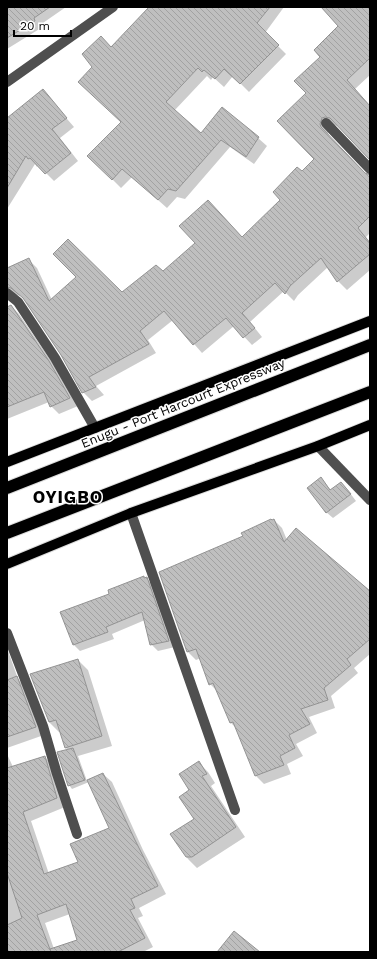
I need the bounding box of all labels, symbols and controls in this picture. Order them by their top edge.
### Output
scale bar [14,12,71,38]
text: 20 m [20,19,50,33]
street label: Enugu - Port Harcourt Expressway [79,355,287,451]
district label: OYIGBO [33,487,103,507]

